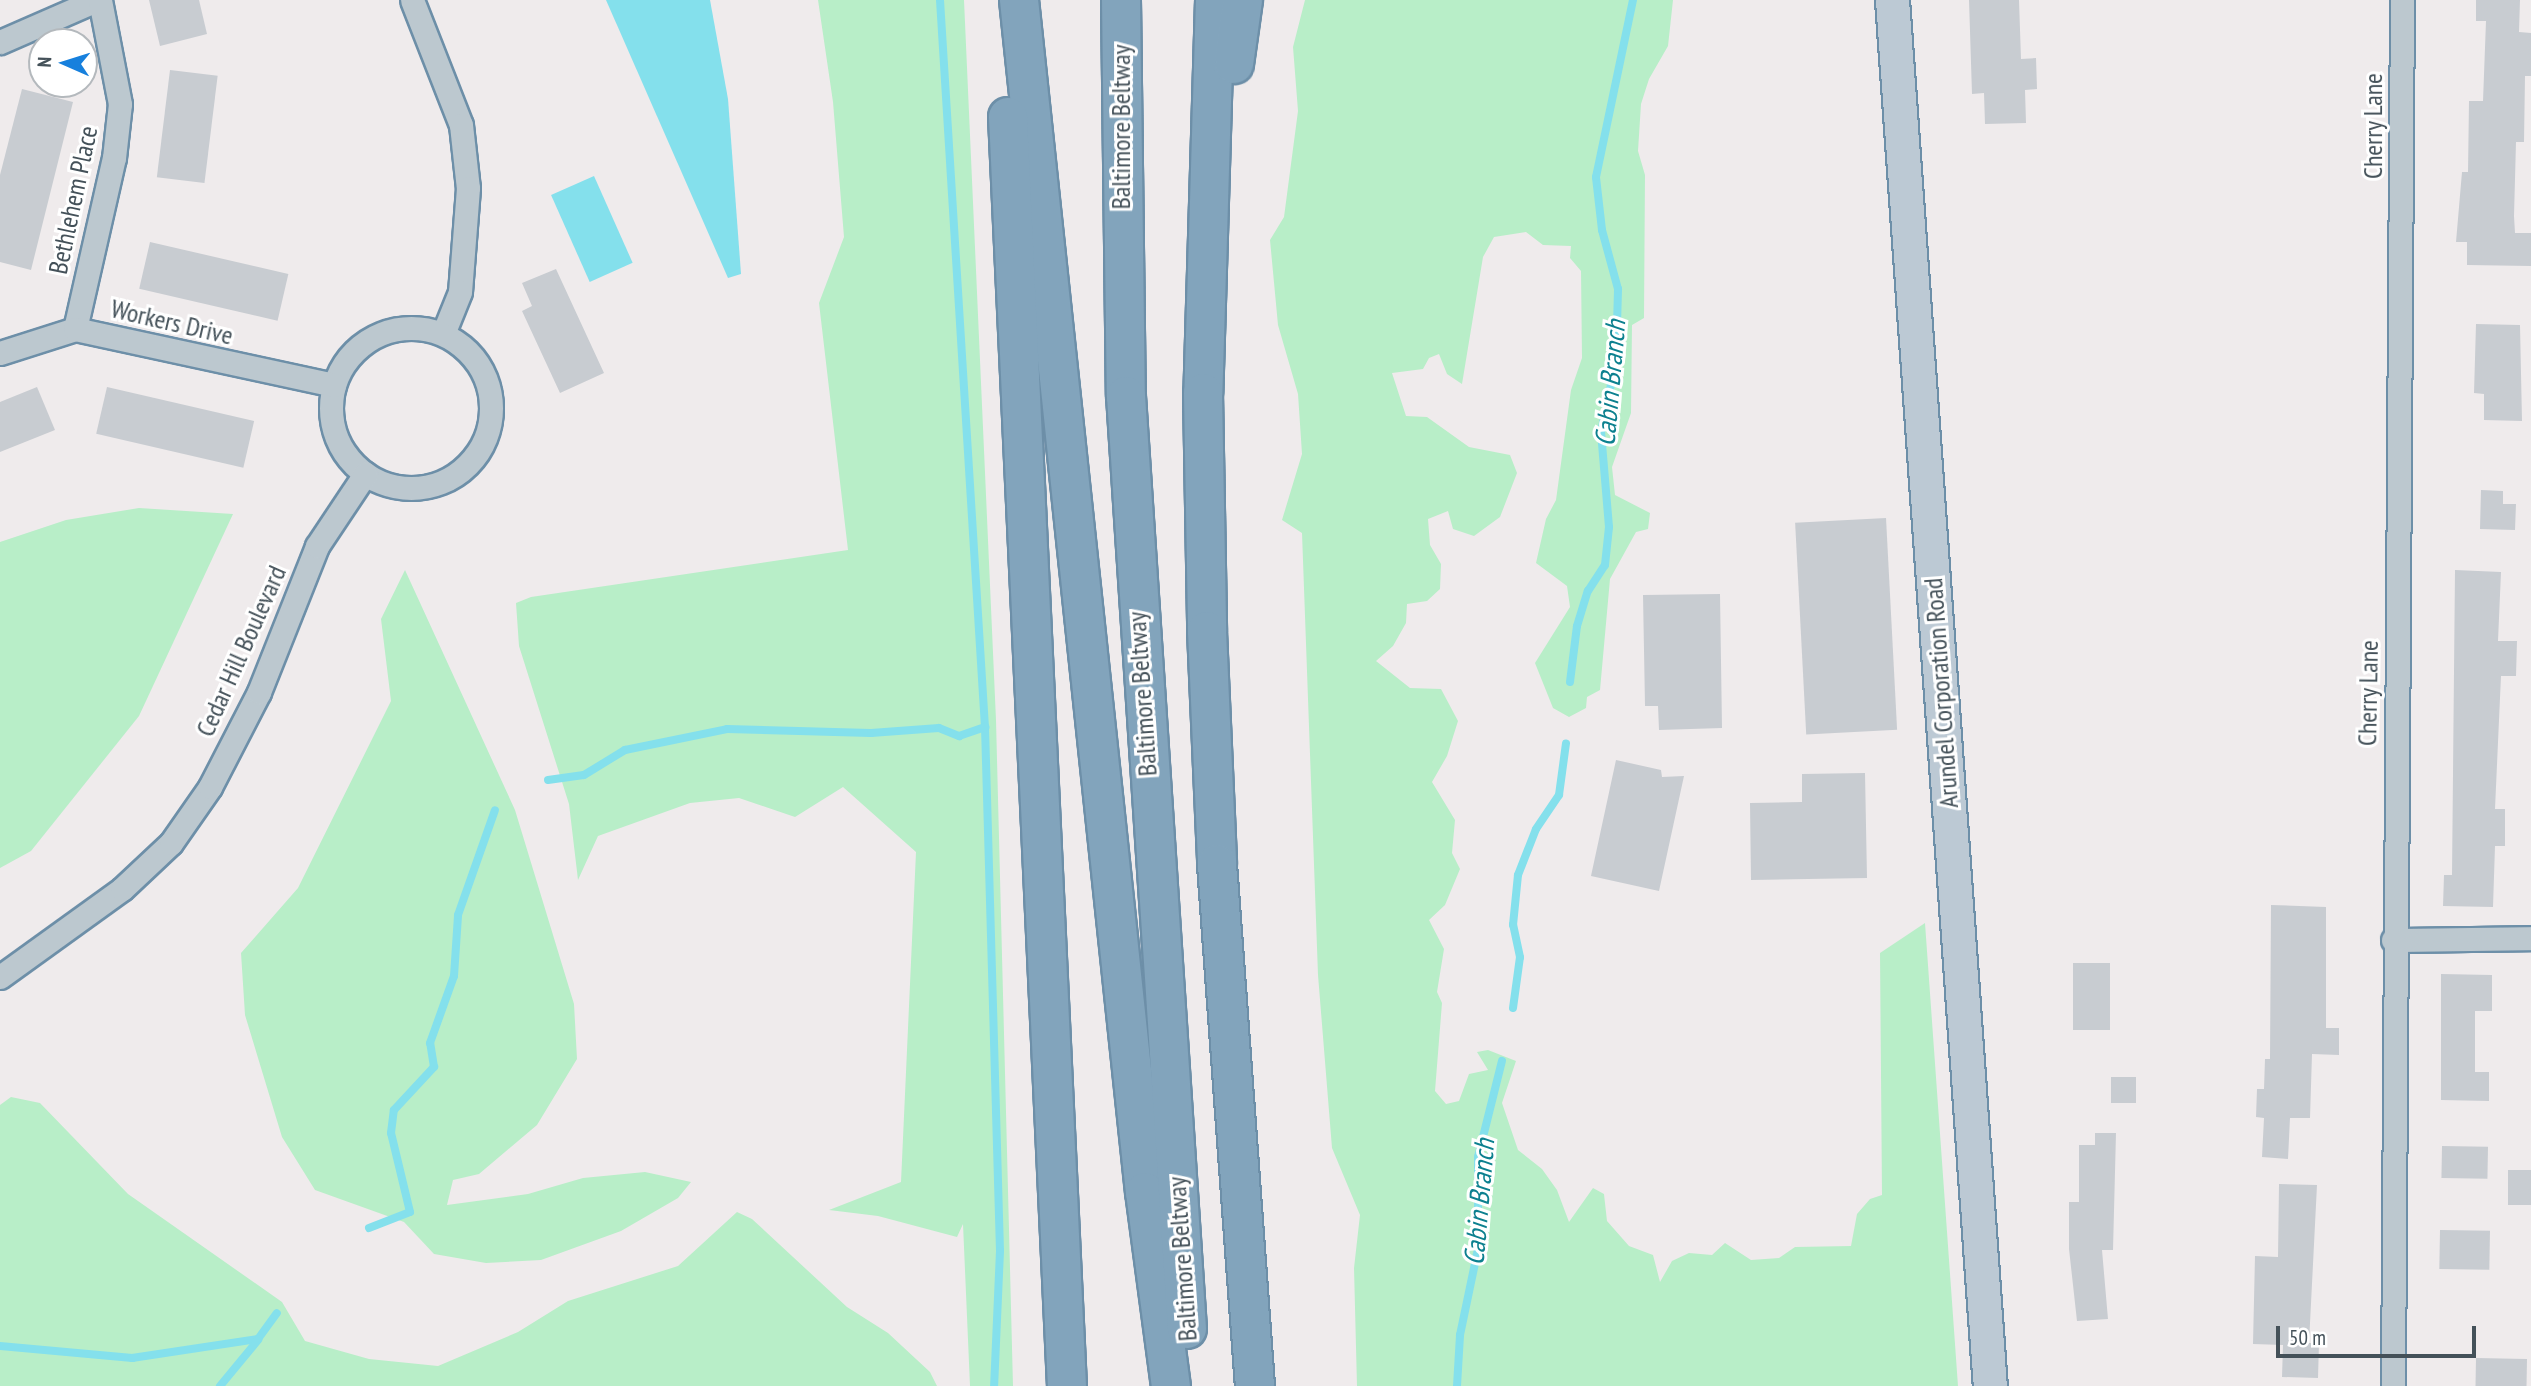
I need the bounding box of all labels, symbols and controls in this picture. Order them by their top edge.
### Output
north arrow [28,28,98,98]
street label: Baltimore Beltway [1105,45,1137,209]
text: N [32,56,56,68]
street label: Cherry Lane [2357,73,2389,179]
street label: Bethlehem Place [42,123,104,277]
street label: Workers Drive [108,293,236,351]
water label: Cabin Branch [1588,318,1632,448]
street label: Cedar Hill Boulevard [189,561,293,741]
street label: Arundel Corporation Road [1917,577,1965,809]
street label: Baltimore Beltway [1121,611,1163,777]
street label: Cherry Lane [2351,639,2385,747]
water label: Cabin Branch [1457,1137,1501,1267]
street label: Baltimore Beltway [1161,1176,1203,1342]
scale bar [2279,1312,2478,1356]
text: 50 m [2289,1324,2326,1351]

